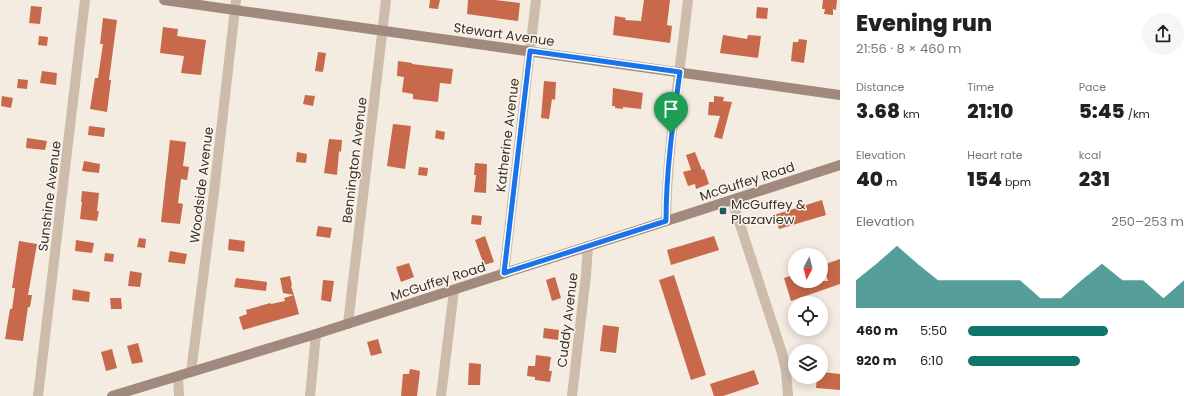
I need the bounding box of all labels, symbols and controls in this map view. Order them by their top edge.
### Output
text: Evening run [856,8,992,39]
button: share [1142,13,1184,55]
street label: Stewart Avenue [452,18,556,51]
text: 21:56 · 8 × 460 m [856,39,961,58]
street label: Katherine Avenue [491,77,524,193]
text: Distance [856,79,904,95]
text: Time [967,79,994,95]
text: Pace [1079,79,1106,95]
pin [654,92,688,133]
street label: Bennington Avenue [337,96,372,224]
text: 3.68 [856,97,900,125]
text: 21:10 [967,97,1013,125]
text: 5:45 [1079,97,1125,125]
icon: arrive [660,98,682,120]
text: km [900,106,920,122]
text: /km [1125,106,1150,122]
street label: Woodside Avenue [185,126,218,244]
street label: Sunshine Avenue [33,140,66,252]
text: Elevation [856,147,906,163]
text: Heart rate [967,147,1023,163]
text: kcal [1079,147,1101,163]
street label: McGuffey Road [697,157,797,206]
text: 40 [856,165,883,193]
text: 154 [967,165,1002,193]
text: 231 [1079,165,1110,193]
text: m [883,174,897,190]
text: bpm [1002,174,1031,190]
place label: McGuffey & Plazaview [731,195,806,229]
marker: McGuffey & Plazaview [718,206,728,216]
text: Elevation [856,212,915,231]
text: 250–253 m [1111,212,1184,231]
north arrow [788,248,828,288]
map controls [788,248,828,384]
street label: McGuffey Road [388,257,488,306]
street label: Cuddy Avenue [552,271,583,369]
button: locate [788,296,828,336]
text: 460 m [856,321,898,340]
text: 5:50 [920,321,947,340]
button: layers [788,344,828,384]
text: 920 m [856,351,896,370]
text: 6:10 [920,351,943,370]

